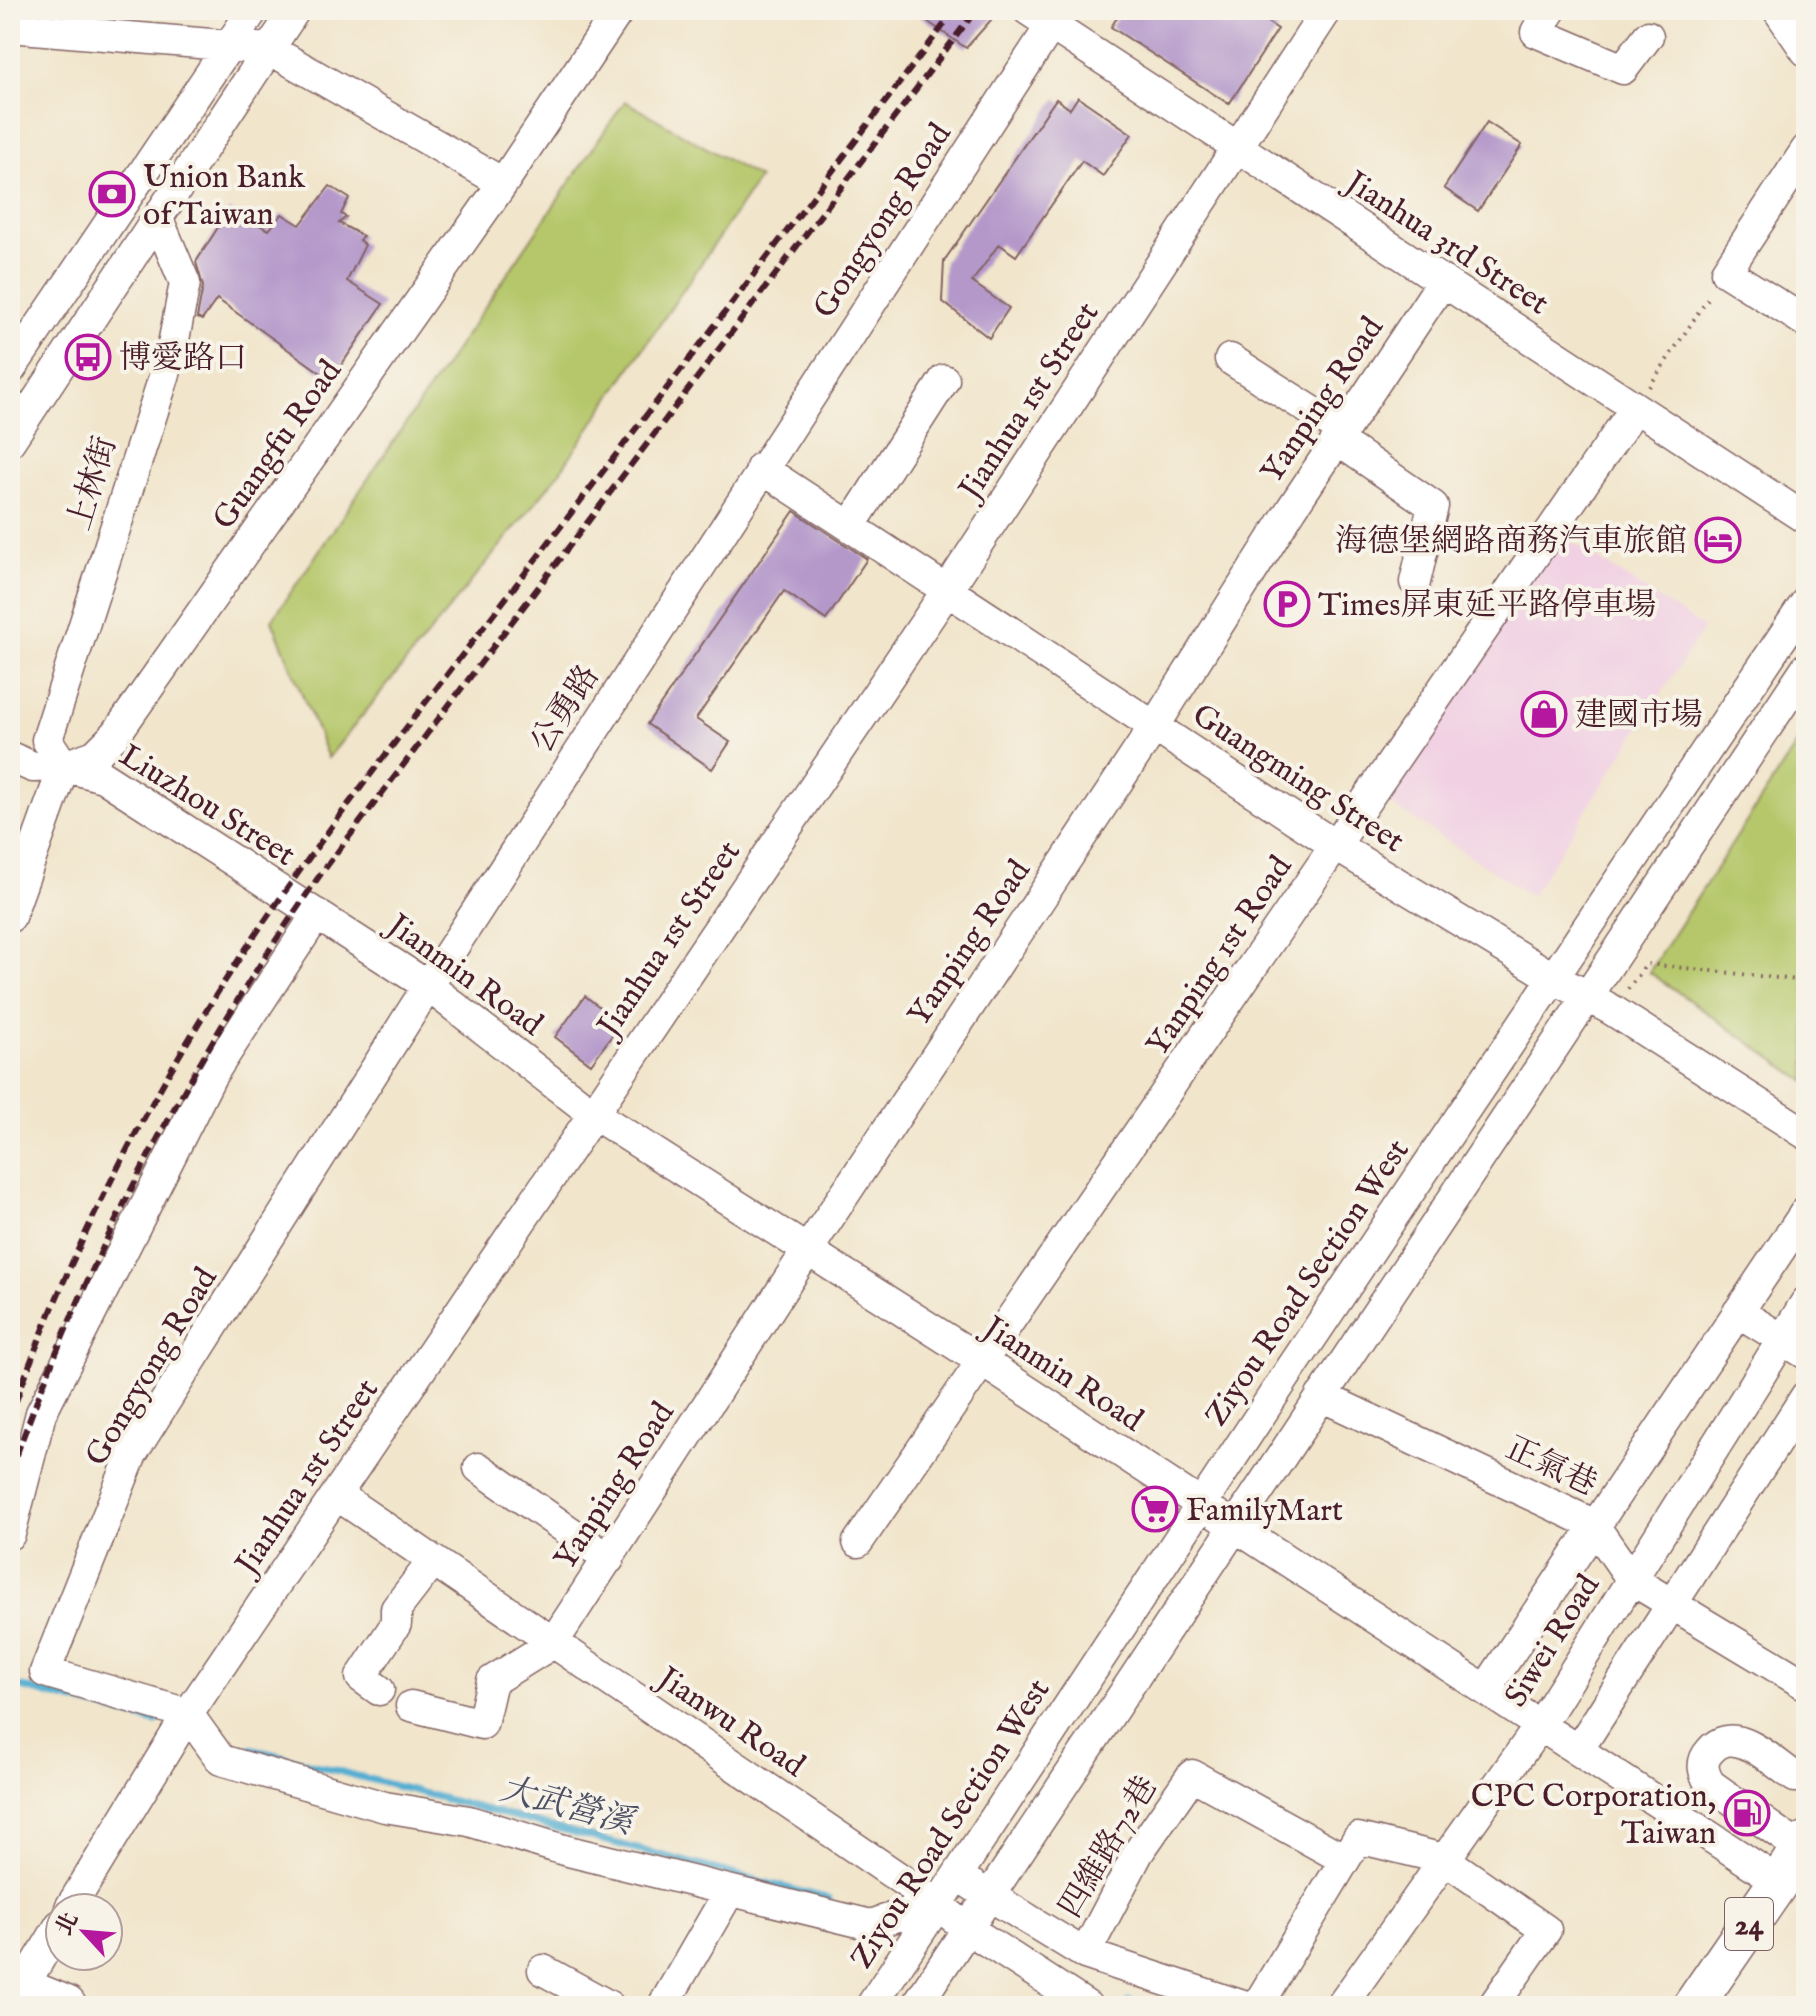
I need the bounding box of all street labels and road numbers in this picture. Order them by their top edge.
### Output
street label: Gongyong Road [805,115,962,326]
street label: Jianhua 3rd Street [1335,162,1556,325]
street label: Jianhua 1st Street [949,295,1109,510]
street label: Yanping Road [1253,309,1394,491]
street label: Guangfu Road [205,352,352,538]
street label: 上林街 [60,432,127,536]
street label: 公勇路 [523,658,609,761]
street label: Guangming Street [1184,695,1411,863]
street label: Liuzhou Street [111,736,302,876]
street label: Jianhua 1st Street [588,834,751,1047]
street label: Yanping 1st Road [1138,848,1303,1064]
street label: Yanping Road [900,852,1041,1034]
street label: Jianmin Road [376,904,551,1047]
street label: Ziyou Road Section West [1197,1132,1419,1435]
street label: Gongyong Road [77,1260,228,1474]
street label: Jianmin Road [973,1307,1151,1442]
street label: Jianhua 1st Street [226,1372,389,1585]
street label: Yanping Road [546,1394,685,1578]
street label: 正氣巷 [1499,1428,1603,1506]
street label: Siwei Road [1496,1567,1610,1715]
street label: Jianwu Road [647,1657,813,1788]
street label: Ziyou Road Section West [842,1672,1060,1977]
street label: 四維路72巷 [1051,1769,1167,1926]
road number: 24 [1725,1898,1773,1950]

